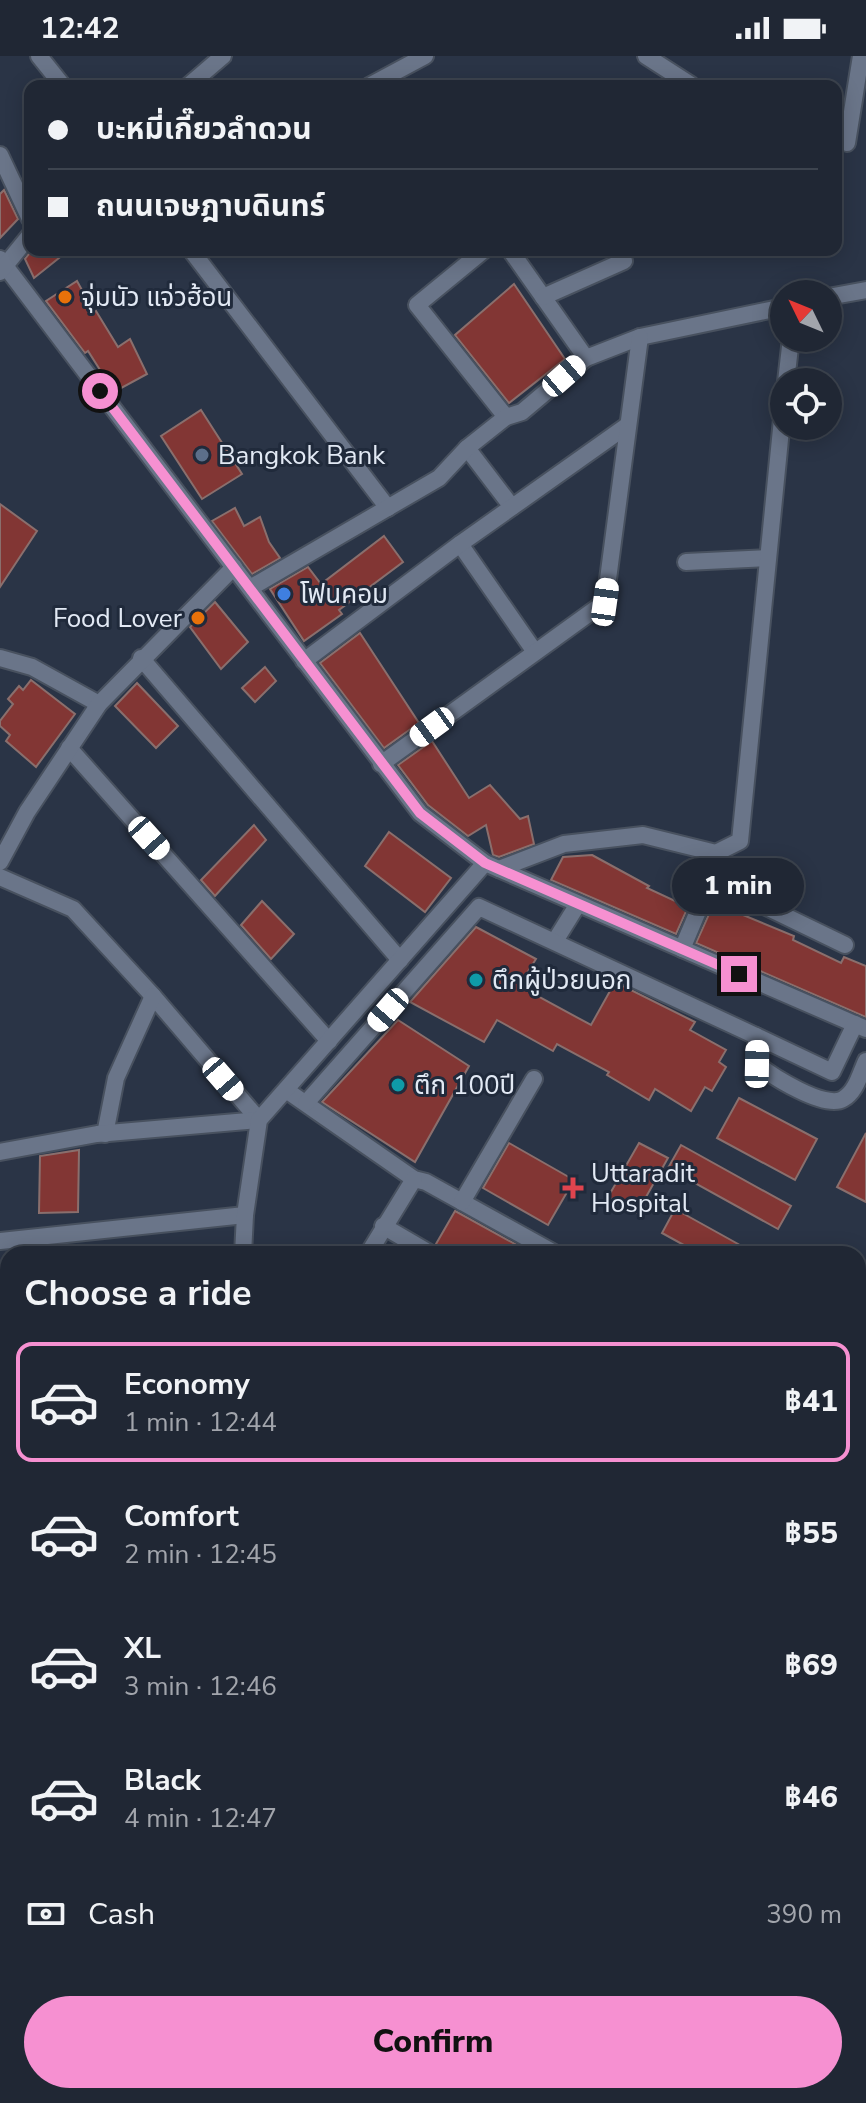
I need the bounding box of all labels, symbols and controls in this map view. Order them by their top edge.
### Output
text: 12:42 [40,8,119,49]
text: บะหมี่เกี๊ยวลำดวน [96,109,312,150]
text: ถนนเจษฎาบดินทร์ [96,186,325,227]
place label: จุ่มนัว แจ่วฮ้อน [81,280,232,315]
north arrow [770,280,842,352]
map controls [770,280,842,440]
marker: จุ่มนัว แจ่วฮ้อน [56,288,74,306]
car [538,351,590,401]
button: locate [770,368,842,440]
route start [82,373,118,409]
place label: Bangkok Bank [218,438,386,473]
marker: Bangkok Bank [193,446,211,464]
place label: โฟนคอม [300,577,388,612]
car [590,577,620,627]
marker: โฟนคอม [275,585,293,603]
place label: Food Lover [53,601,183,636]
marker: Food Lover [189,609,207,627]
car [406,703,458,751]
car [124,812,174,864]
callout: 1 min [673,858,805,914]
text: 1 min [704,868,772,903]
route end [721,956,757,992]
place label: ตึกผู้ป่วยนอก [492,963,631,998]
marker: ตึกผู้ป่วยนอก [467,971,485,989]
car [363,984,413,1036]
car [745,1040,769,1088]
car [198,1053,248,1105]
place label: ตึก 100ปี [414,1068,515,1103]
marker: ตึก 100ปี [389,1076,407,1094]
place label: Uttaradit Hospital [591,1156,696,1221]
marker: Uttaradit Hospital [562,1177,584,1199]
text: Choose a ride [24,1269,252,1318]
text: Economy [124,1364,250,1405]
icon: car [28,1366,100,1438]
text: ฿41 [785,1381,838,1422]
text: 1 min · 12:44 [124,1405,277,1440]
text: Comfort [124,1496,239,1537]
icon: car [28,1498,100,1570]
text: ฿55 [785,1513,838,1554]
text: 2 min · 12:45 [124,1537,277,1572]
text: XL [124,1628,161,1669]
icon: car [28,1630,100,1702]
text: ฿69 [785,1645,838,1686]
text: 3 min · 12:46 [124,1669,277,1704]
text: Black [124,1760,201,1801]
icon: car [28,1762,100,1834]
text: ฿46 [785,1777,838,1818]
text: 4 min · 12:47 [124,1801,277,1836]
icon: cash [24,1892,68,1936]
text: Cash [88,1894,155,1935]
text: 390 m [766,1897,842,1932]
button: Confirm [24,1996,842,2088]

